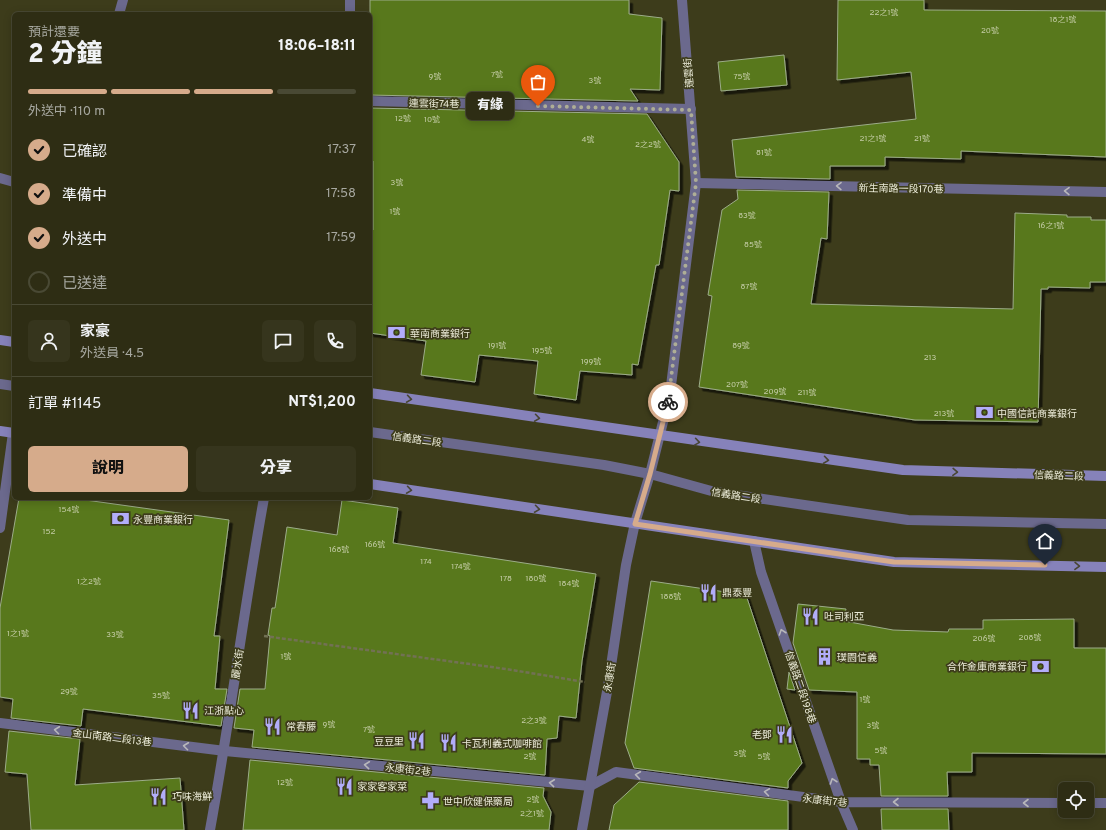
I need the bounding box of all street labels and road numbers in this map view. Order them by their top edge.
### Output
street label: 連雲街 [682,57,697,88]
street label: 連雲街74巷 [409,98,459,111]
street label: 新生南路一段170巷 [858,182,944,197]
street label: 信義路二段 [391,431,442,450]
street label: 信義路二段 [1034,469,1084,484]
street label: 信義路二段 [710,486,761,507]
street label: 麗水街 [230,648,247,680]
street label: 信義路二段198巷 [781,650,818,725]
street label: 永康街 [602,661,619,693]
street label: 金山南路二段13巷 [71,727,152,750]
street label: 永康街2巷 [384,762,431,779]
street label: 永康街7巷 [802,793,848,810]

